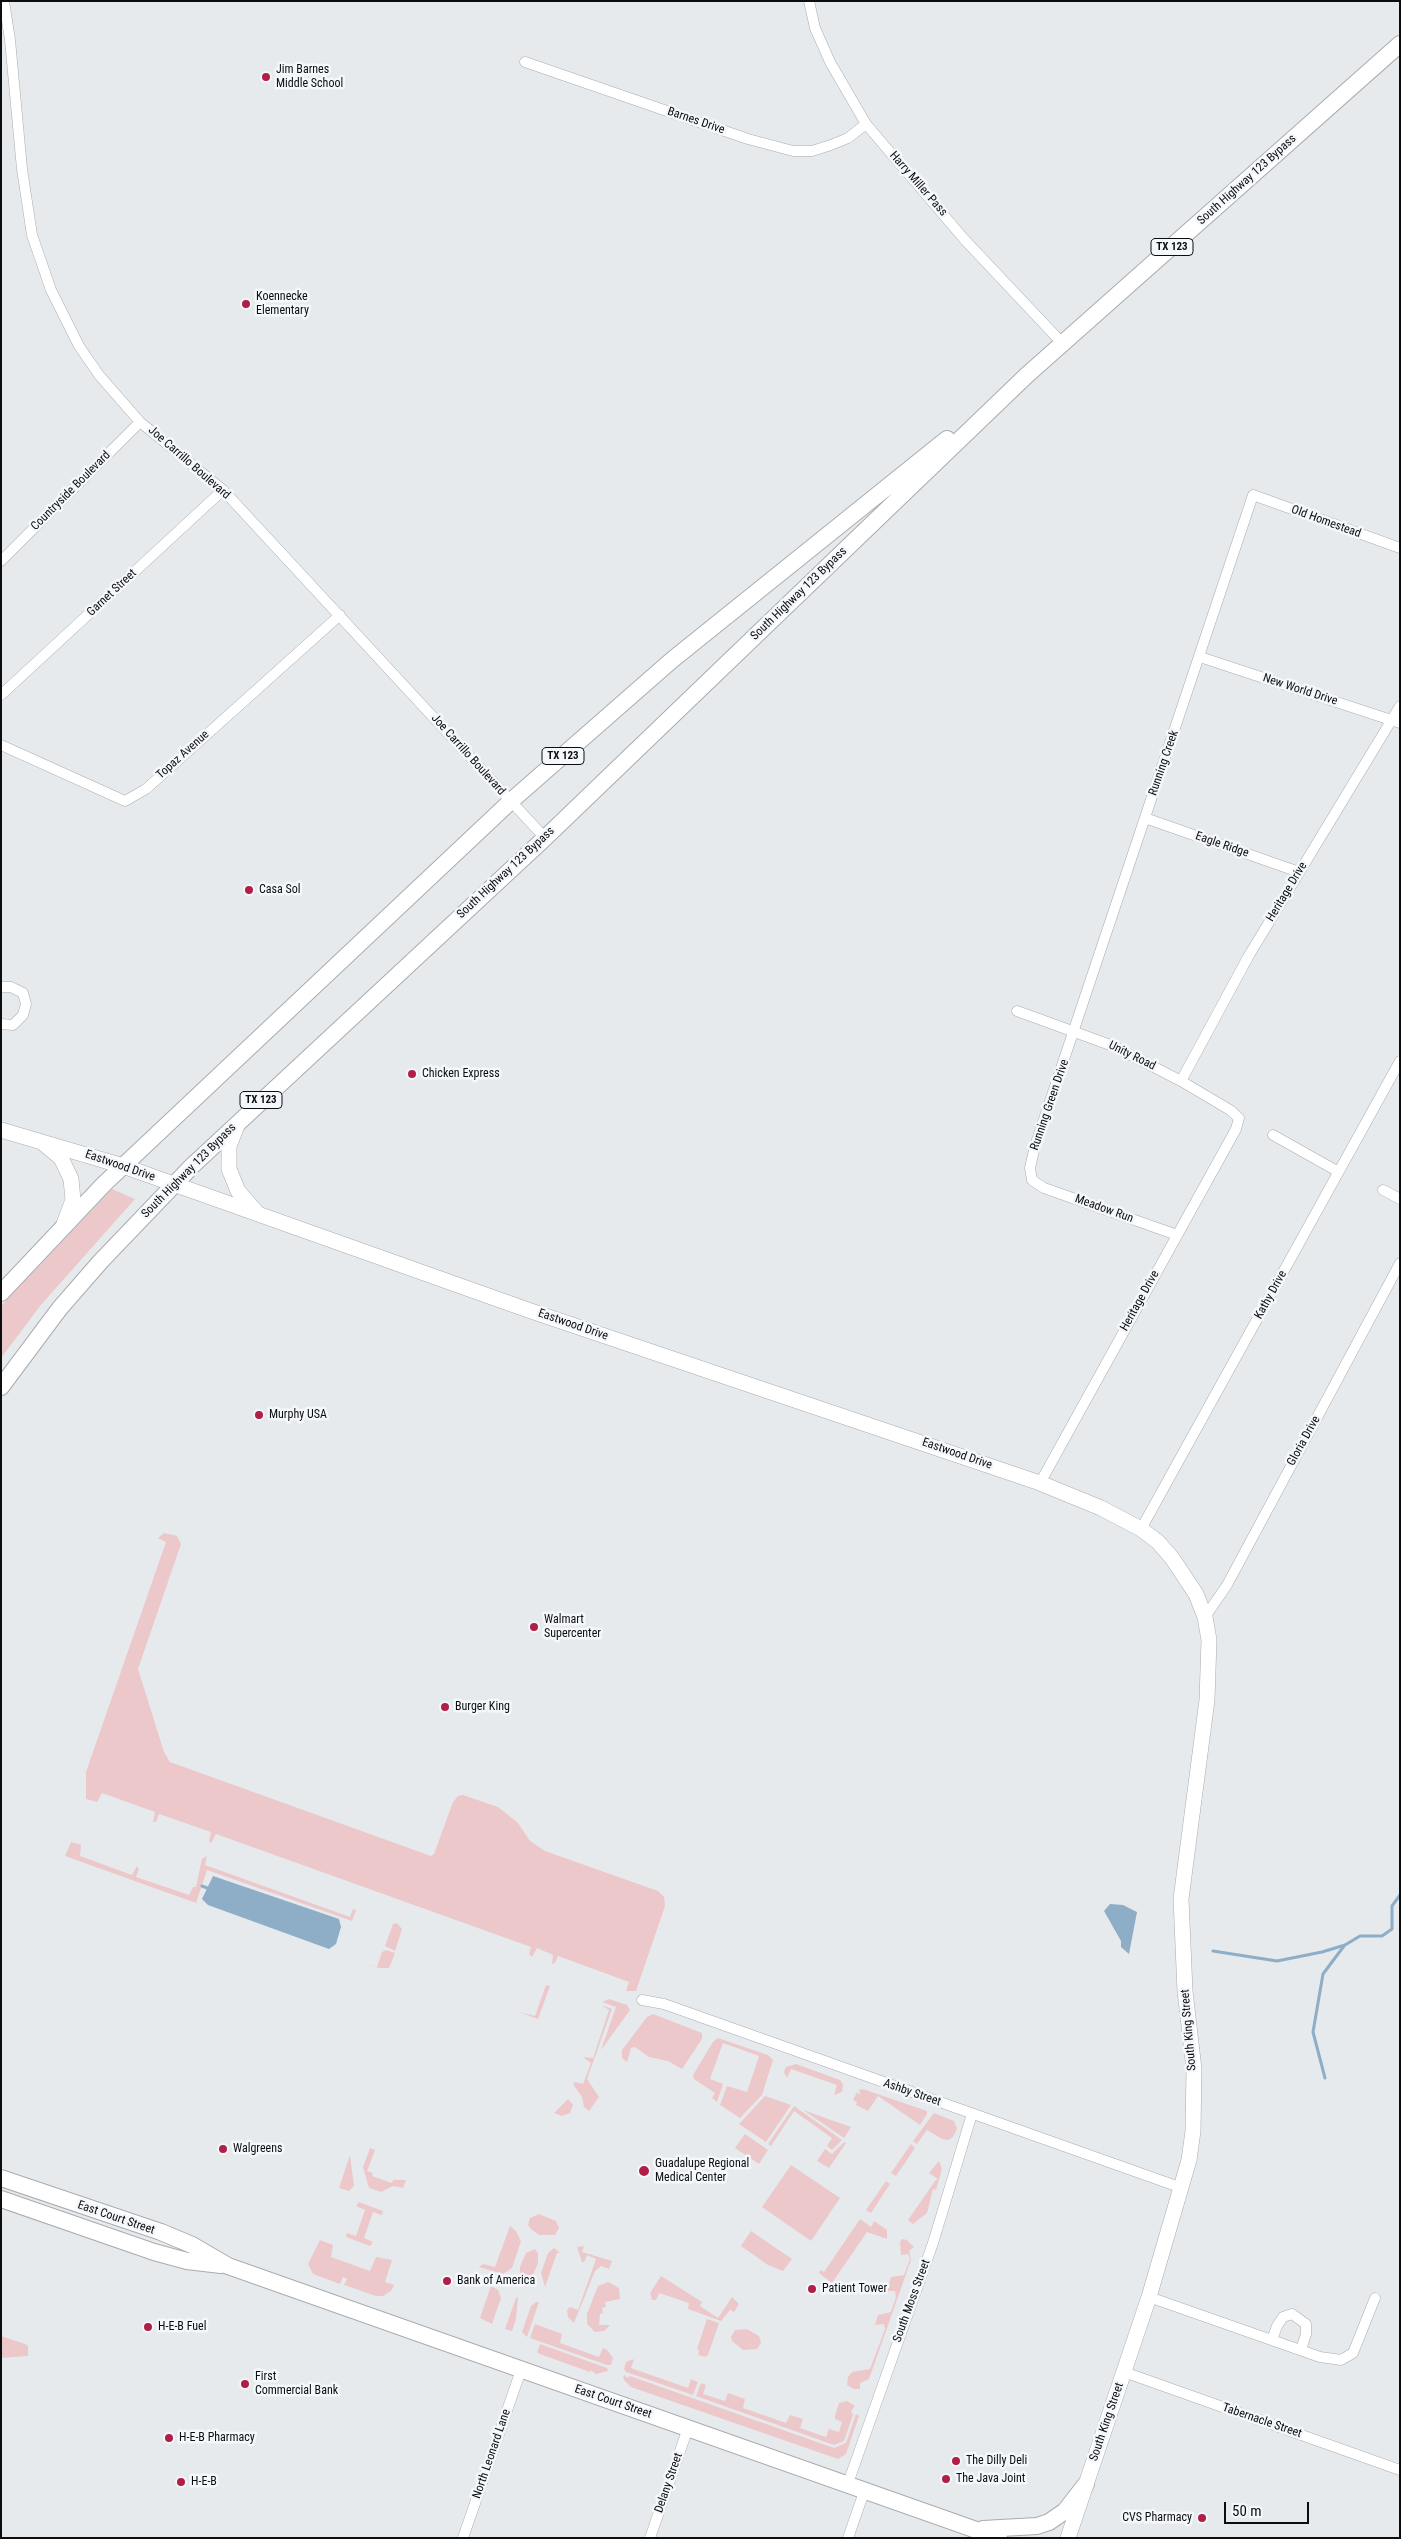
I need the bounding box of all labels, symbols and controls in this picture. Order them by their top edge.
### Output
place label: Jim Barnes Middle School [276,63,343,91]
marker: Jim Barnes Middle School [260,71,272,83]
street label: Barnes Drive [665,104,727,138]
street label: South Highway 123 Bypass [1195,132,1299,228]
street label: Harry Miller Pass [886,149,950,219]
road number: TX 123 [1151,238,1193,256]
place label: Koennecke Elementary [256,290,309,318]
marker: Koennecke Elementary [240,298,252,310]
street label: Joe Carrillo Boulevard [145,423,233,503]
street label: Countryside Boulevard [28,448,114,534]
street label: Old Homestead [1289,503,1363,541]
street label: South Highway 123 Bypass [748,544,850,644]
street label: Garnet Street [84,566,140,620]
street label: New World Drive [1261,671,1339,709]
street label: Joe Carrillo Boulevard [428,712,508,798]
street label: Topaz Avenue [154,728,212,782]
street label: Running Creek [1146,728,1182,798]
road number: TX 123 [542,748,584,764]
street label: South Highway 123 Bypass [454,824,558,922]
street label: Eagle Ridge [1193,829,1251,861]
street label: Heritage Drive [1264,860,1310,924]
place label: Casa Sol [259,883,301,897]
marker: Casa Sol [243,884,255,896]
street label: Unity Road [1106,1038,1158,1074]
street label: Running Green Drive [1028,1058,1072,1152]
place label: Chicken Express [422,1067,500,1081]
marker: Chicken Express [406,1068,418,1080]
road number: TX 123 [240,1092,282,1108]
street label: South Highway 123 Bypass [139,1121,239,1221]
street label: Eastwood Drive [83,1147,157,1185]
street label: Meadow Run [1073,1192,1135,1226]
street label: Heritage Drive [1117,1268,1163,1334]
street label: Kathy Drive [1252,1268,1290,1322]
street label: Eastwood Drive [536,1306,610,1344]
place label: Murphy USA [269,1408,327,1422]
marker: Murphy USA [253,1409,265,1421]
street label: Gloria Drive [1284,1414,1324,1468]
street label: Eastwood Drive [920,1435,994,1473]
place label: Walmart Supercenter [544,1613,601,1641]
marker: Walmart Supercenter [528,1621,540,1633]
place label: Burger King [455,1700,510,1714]
marker: Burger King [439,1701,451,1713]
street label: South King Street [1178,1989,1200,2071]
street label: Ashby Street [881,2076,943,2110]
place label: Walgreens [233,2142,282,2156]
marker: Walgreens [217,2143,229,2155]
place label: Guadalupe Regional Medical Center [655,2157,749,2185]
marker: Guadalupe Regional Medical Center [637,2164,651,2178]
street label: East Court Street [76,2198,156,2238]
street label: South Moss Street [890,2258,934,2344]
place label: Bank of America [457,2274,535,2288]
marker: Bank of America [441,2275,453,2287]
place label: Patient Tower [822,2282,887,2296]
marker: Patient Tower [806,2283,818,2295]
place label: H-E-B Fuel [158,2320,206,2334]
marker: H-E-B Fuel [142,2321,154,2333]
place label: First Commercial Bank [255,2370,338,2398]
marker: First Commercial Bank [239,2378,251,2390]
street label: South King Street [1087,2381,1127,2463]
street label: East Court Street [573,2382,653,2422]
street label: Tabernacle Street [1220,2401,1304,2441]
street label: North Leonard Lane [470,2407,514,2501]
place label: H-E-B Pharmacy [179,2431,255,2445]
marker: H-E-B Pharmacy [163,2432,175,2444]
street label: Delany Street [652,2451,686,2515]
place label: The Dilly Deli [966,2454,1027,2468]
marker: The Dilly Deli [950,2455,962,2467]
place label: The Java Joint [956,2472,1025,2486]
marker: The Java Joint [940,2473,952,2485]
place label: H-E-B [191,2475,217,2489]
marker: H-E-B [175,2476,187,2488]
scale bar [1226,2492,1311,2524]
text: 50 m [1232,2502,1262,2520]
place label: CVS Pharmacy [1122,2511,1192,2525]
marker: CVS Pharmacy [1196,2512,1208,2524]

